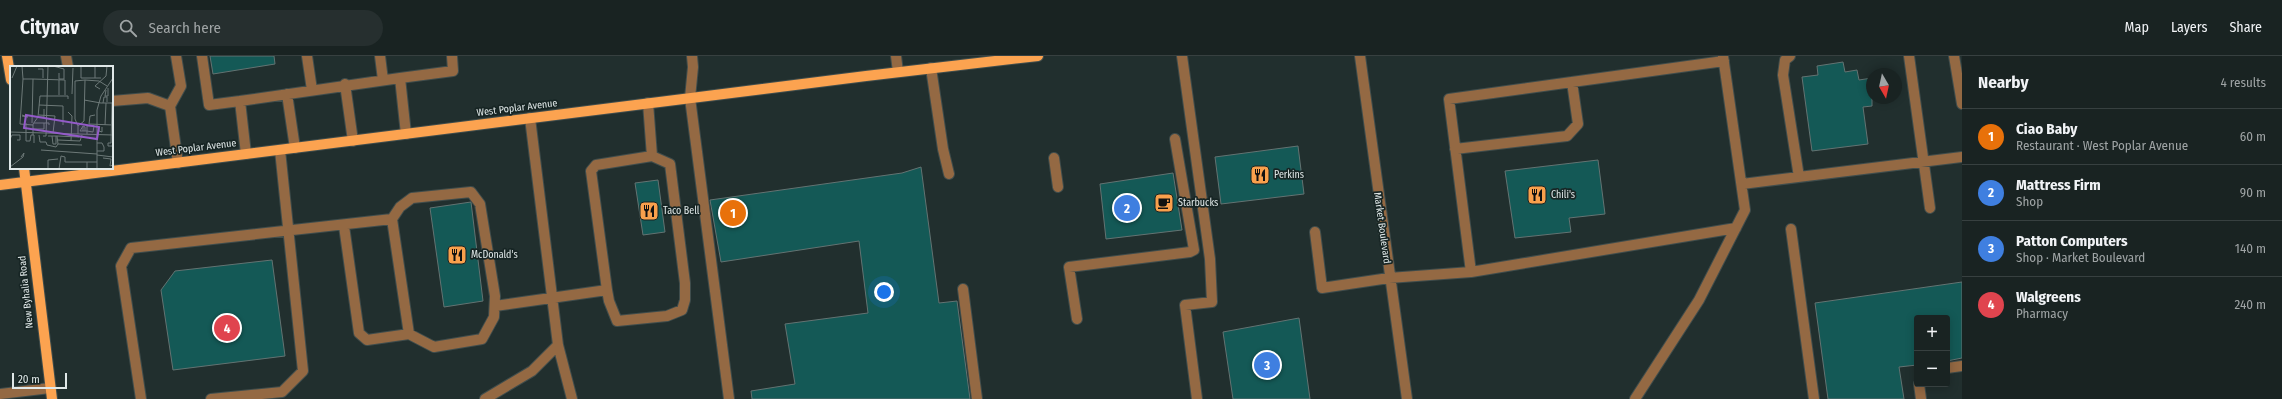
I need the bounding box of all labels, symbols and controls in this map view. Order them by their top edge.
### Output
search box [103,10,383,46]
text: Citynav [20,16,79,39]
icon: search [117,17,139,39]
text: Search here [149,19,221,37]
text: Map [2125,19,2149,36]
text: Layers [2171,19,2207,36]
text: Share [2229,19,2262,36]
inset map [10,66,113,169]
north arrow [1866,68,1902,104]
text: Nearby [1978,72,2029,93]
text: 4 results [2220,75,2266,90]
street label: West Poplar Avenue [476,97,558,119]
text: Ciao Baby [2016,120,2077,138]
text: 1 [1988,129,1994,144]
text: 60 m [2240,129,2266,144]
street label: West Poplar Avenue [155,137,237,159]
text: Restaurant · West Poplar Avenue [2016,138,2188,153]
restaurant icon: Perkins [1249,164,1271,186]
place label: Perkins [1274,169,1304,181]
text: Mattress Firm [2016,176,2101,194]
restaurant icon: Chili's [1526,184,1548,206]
text: 2 [1988,185,1994,200]
text: 90 m [2240,185,2266,200]
place label: Chili's [1551,189,1575,201]
cafe icon: Starbucks [1153,192,1175,214]
street label: Market Boulevard [1371,192,1393,264]
pin: 2 [1114,193,1140,223]
text: Shop [2016,194,2043,209]
place label: Starbucks [1178,197,1218,209]
pin: 1 [720,198,746,228]
restaurant icon: Taco Bell [638,200,660,222]
place label: Taco Bell [663,205,700,217]
text: Patton Computers [2016,232,2128,250]
text: 3 [1988,241,1994,256]
text: 140 m [2235,241,2266,256]
restaurant icon: McDonald's [446,244,468,266]
place label: McDonald's [471,249,518,261]
text: Shop · Market Boulevard [2016,250,2145,265]
street label: New Byhalia Road [16,255,36,329]
your location [874,282,894,302]
text: Walgreens [2016,288,2081,306]
text: 4 [1988,297,1994,312]
text: 240 m [2234,297,2266,312]
text: Pharmacy [2016,306,2068,321]
pin: 4 [214,313,240,343]
map controls [1914,315,1950,387]
button: + [1914,315,1950,351]
pin: 3 [1254,350,1280,380]
button: − [1914,351,1950,387]
scale bar [12,371,67,390]
text: 20 m [18,373,40,386]

